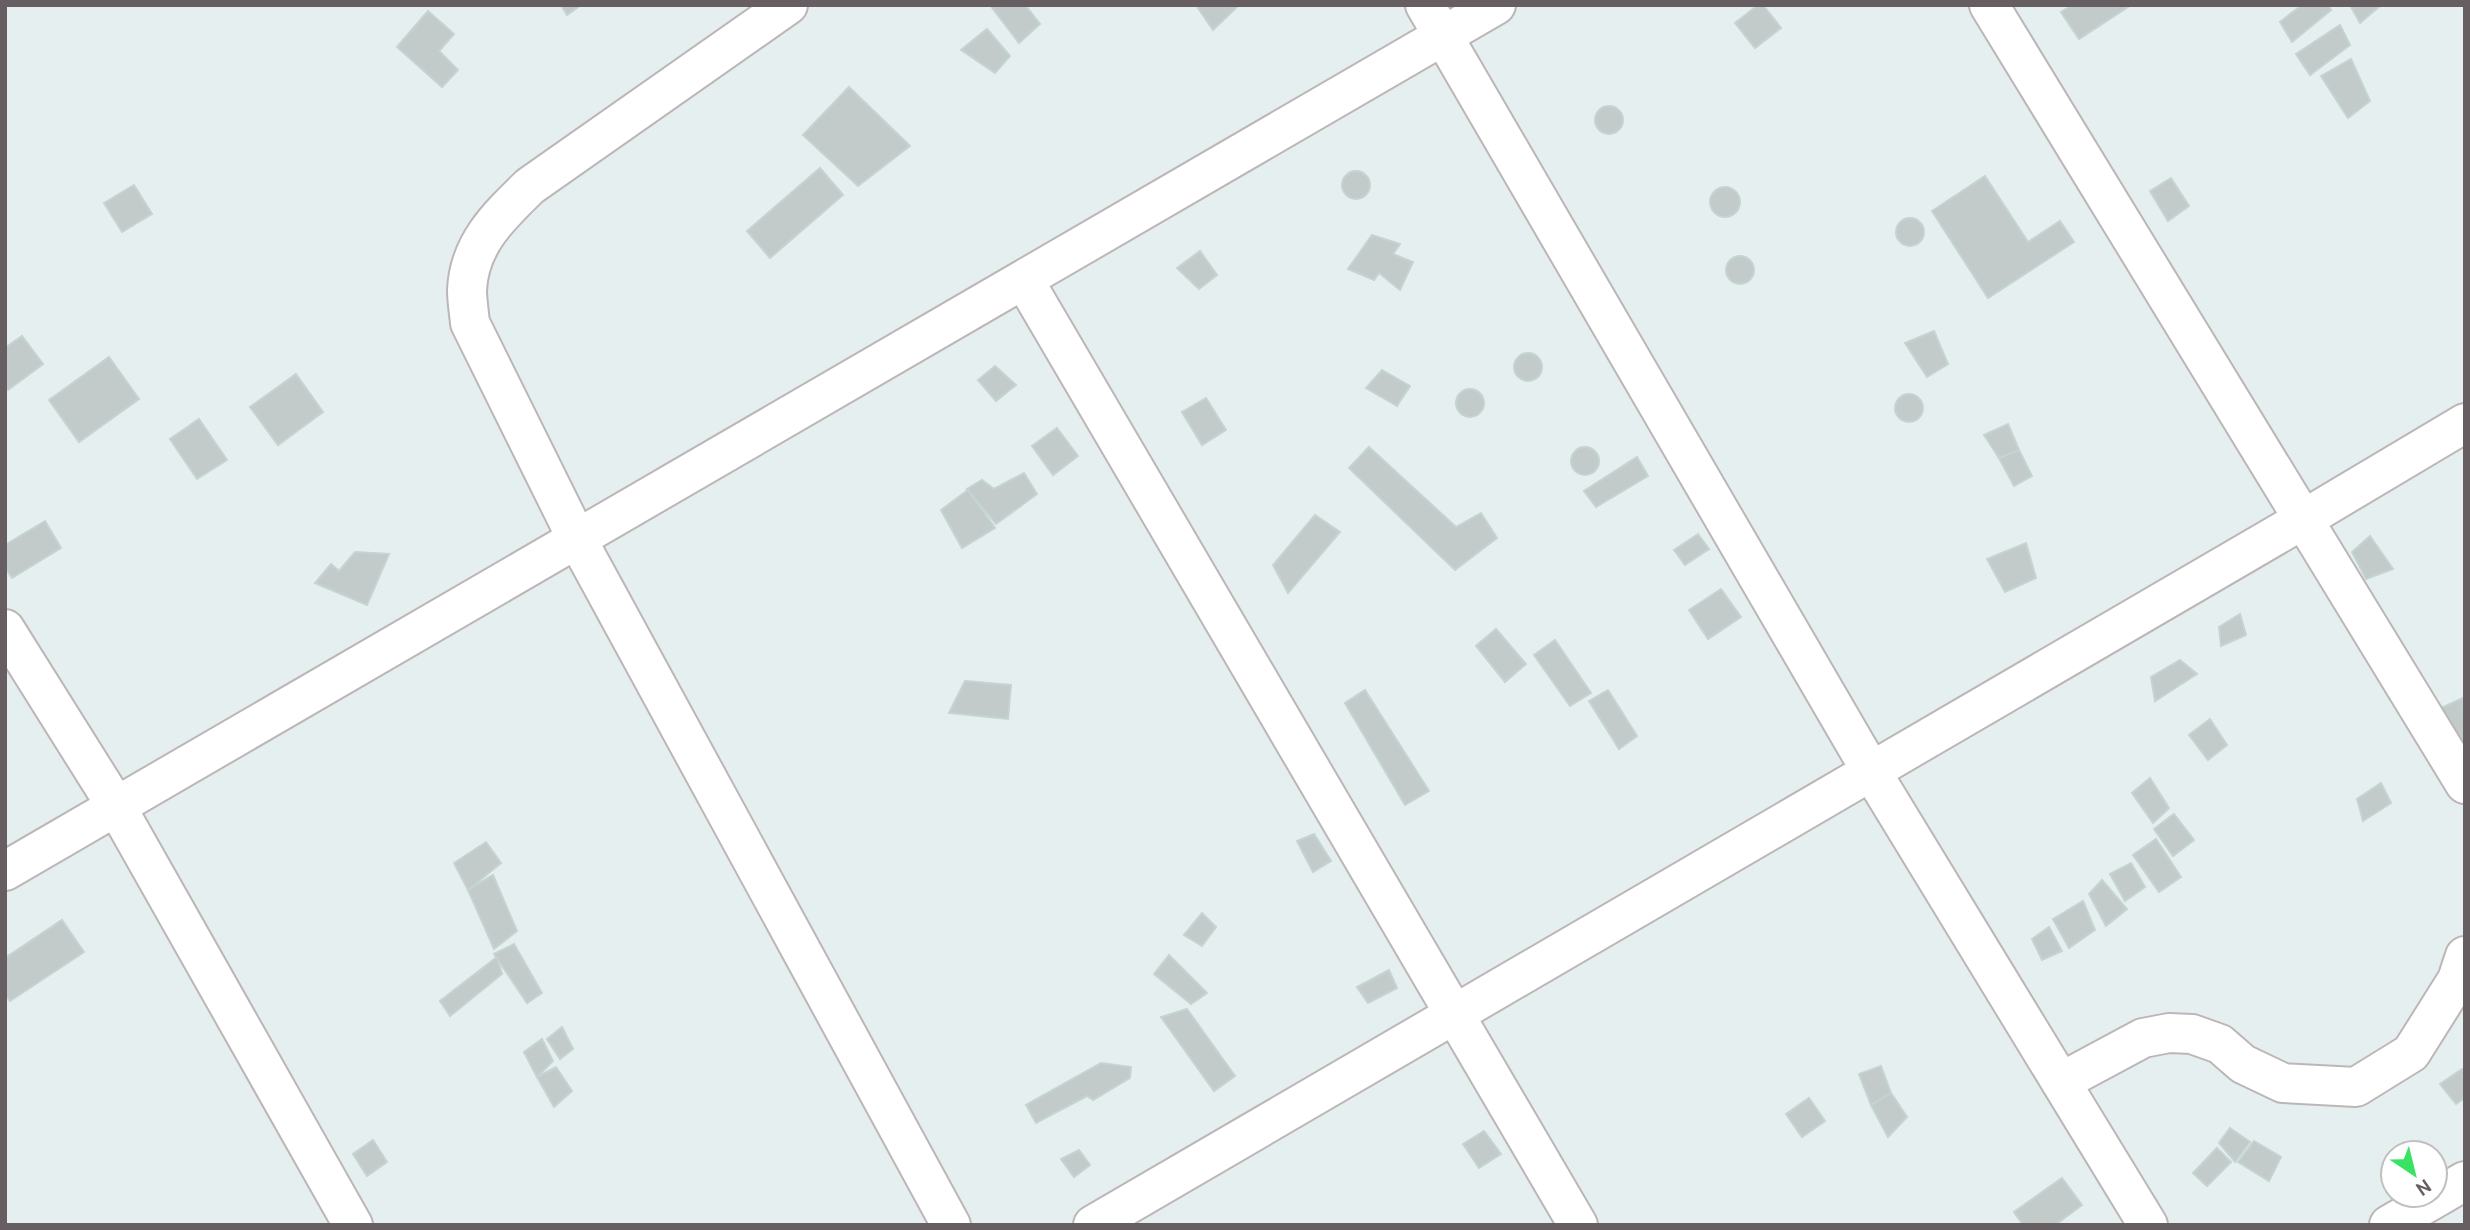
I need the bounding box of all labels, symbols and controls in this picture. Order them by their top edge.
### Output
north arrow [2379,1139,2449,1209]
text: N [2411,1174,2436,1201]

